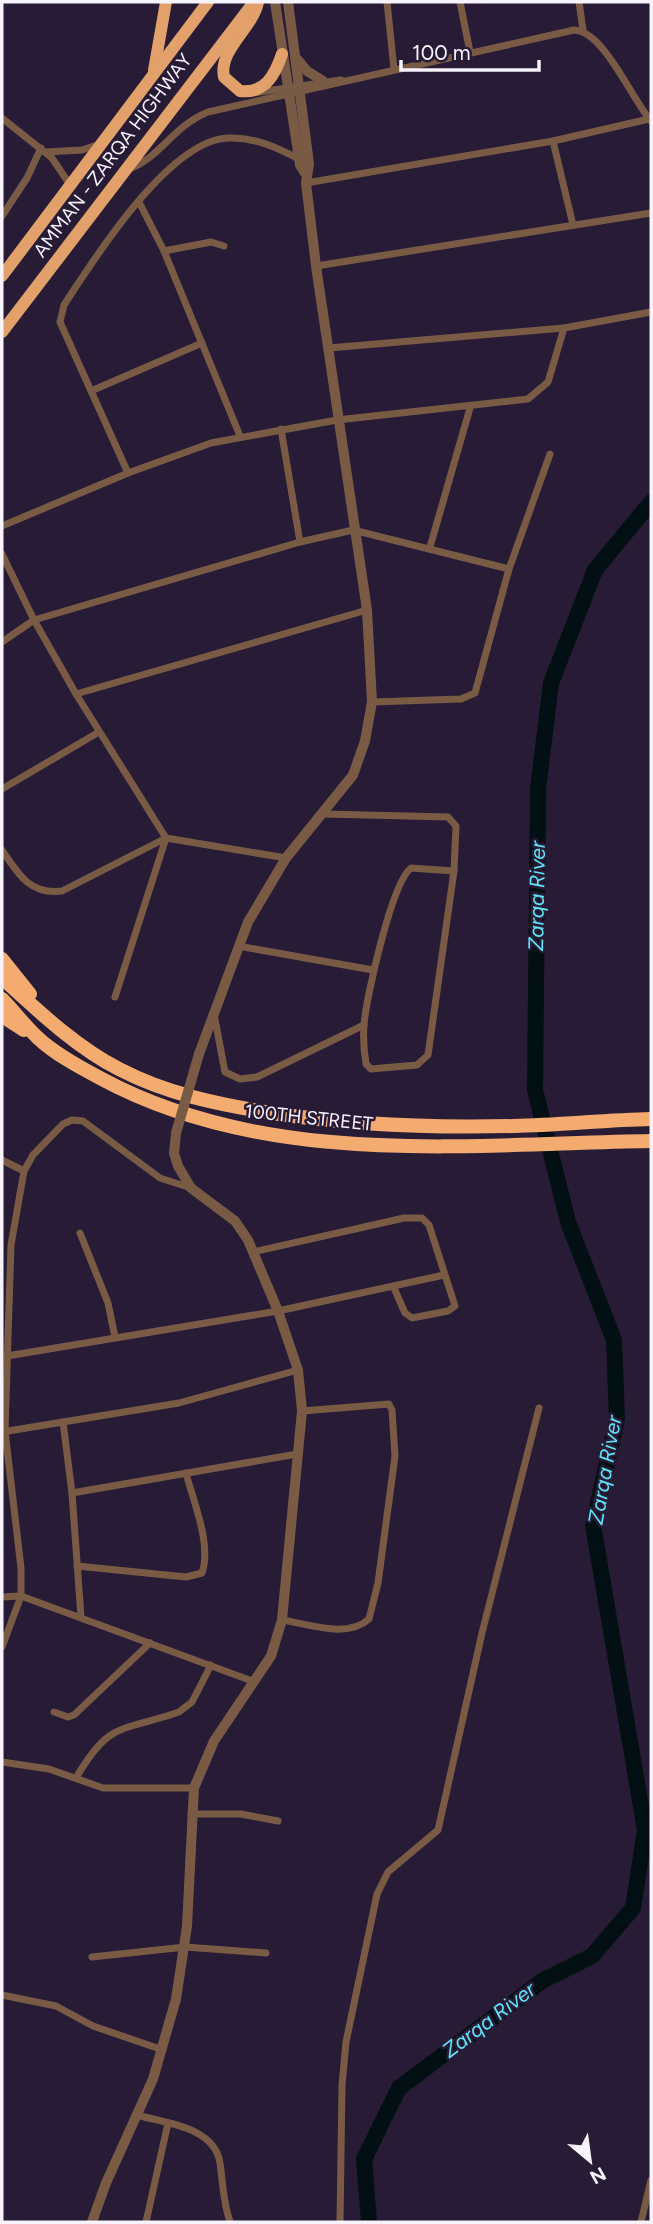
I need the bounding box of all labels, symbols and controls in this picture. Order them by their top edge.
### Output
scale bar [401,28,539,72]
text: 100 m [412,40,471,65]
street label: AMMAN - ZARQA HIGHWAY [28,49,197,262]
water label: Zarqa River [523,840,550,951]
street label: 100TH STREET [244,1099,375,1136]
water label: Zarqa River [583,1413,627,1526]
water label: Zarqa River [437,1976,541,2063]
north arrow [555,2126,625,2196]
text: N [586,2162,610,2189]

